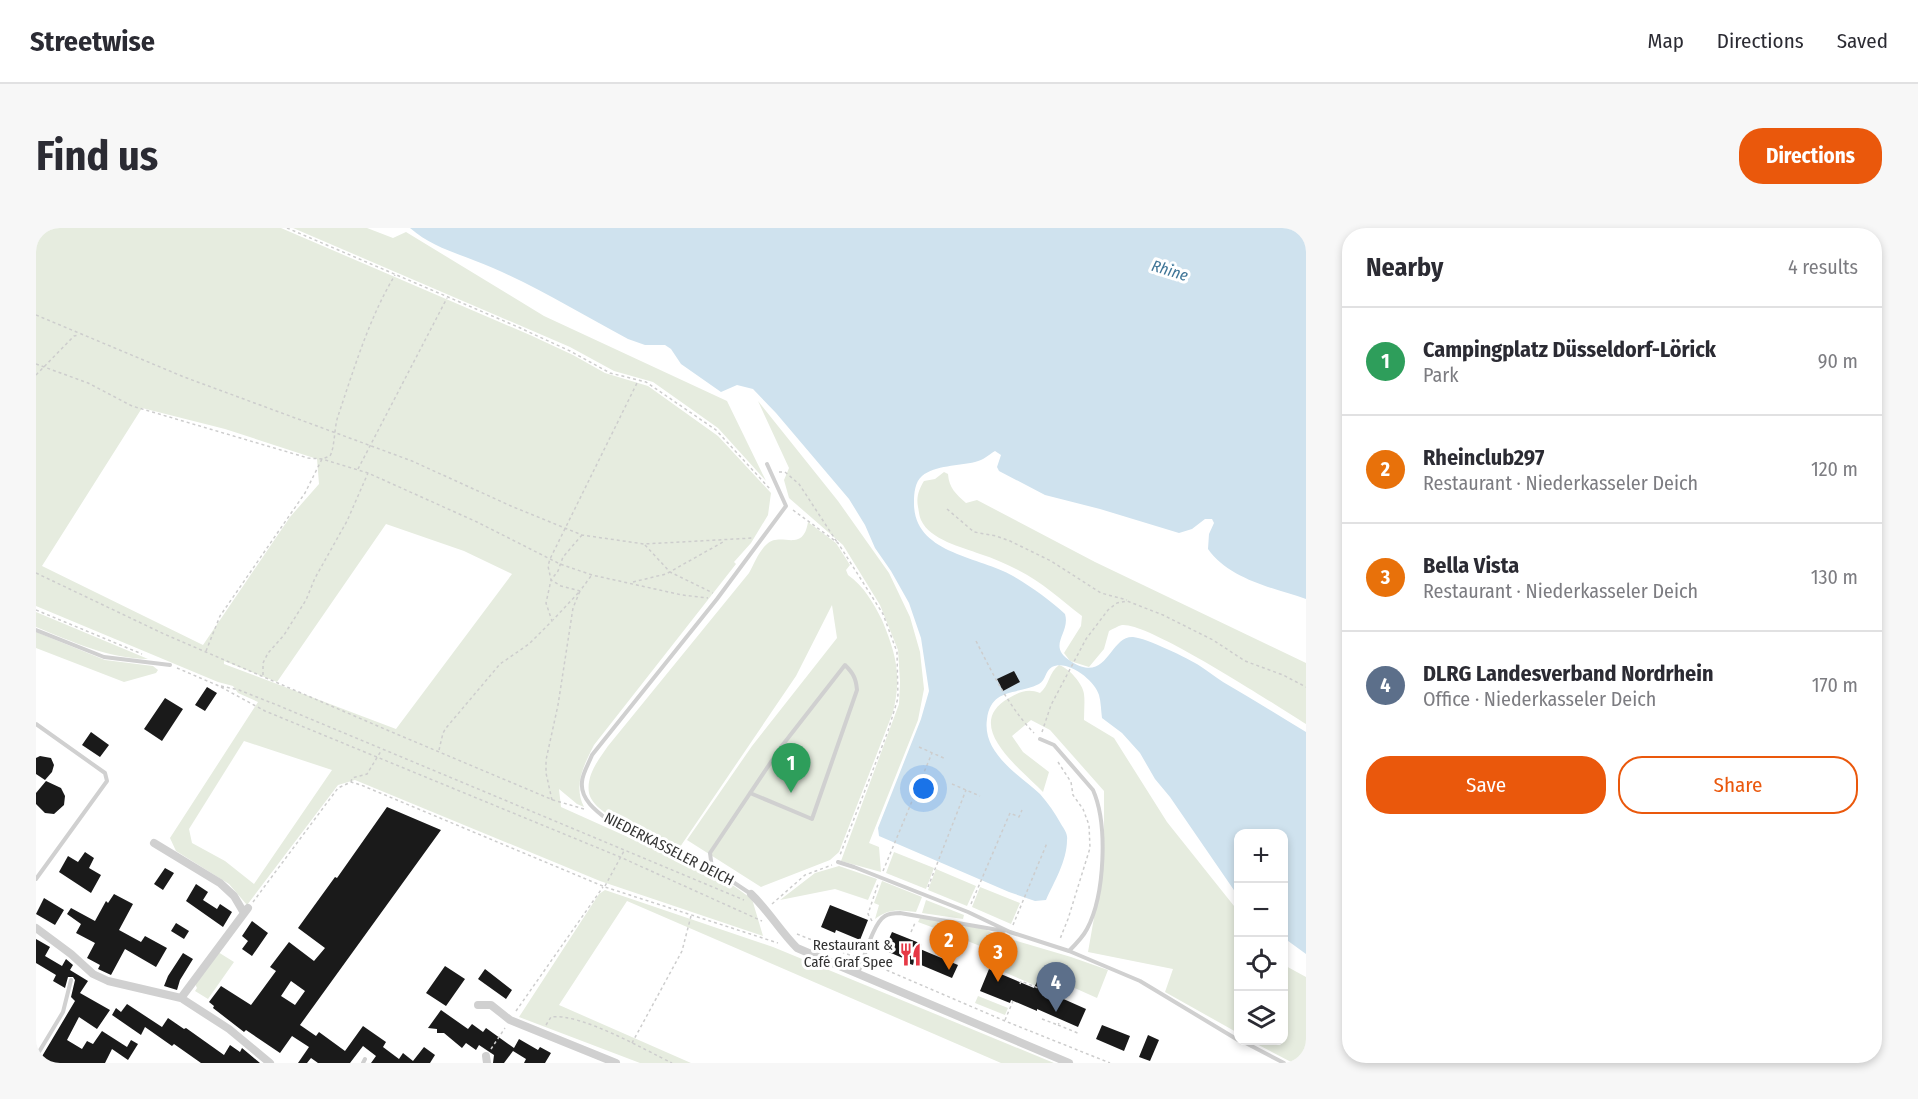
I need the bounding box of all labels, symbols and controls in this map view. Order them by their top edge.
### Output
text: Streetwise [30,25,155,58]
text: Map [1647,28,1684,54]
text: Directions [1717,28,1804,54]
text: Saved [1837,28,1888,54]
button: Directions [1739,128,1882,184]
text: Find us [36,131,158,181]
text: Nearby [1366,252,1443,283]
text: 4 results [1788,255,1858,279]
water label: Rhine [1149,256,1191,285]
text: Campingplatz Düsseldorf-Lörick [1423,336,1716,363]
text: 1 [1381,349,1390,373]
text: 90 m [1818,349,1858,373]
text: Park [1423,363,1459,387]
text: Rheinclub297 [1423,444,1544,471]
text: 2 [1381,457,1390,481]
text: 120 m [1811,457,1858,481]
text: Restaurant · Niederkasseler Deich [1423,471,1698,495]
text: Bella Vista [1423,552,1519,579]
text: 3 [1381,565,1390,589]
text: 130 m [1811,565,1858,589]
text: Restaurant · Niederkasseler Deich [1423,579,1698,603]
text: DLRG Landesverband Nordrhein [1423,660,1714,687]
text: 4 [1380,673,1391,697]
text: 170 m [1812,673,1858,697]
text: Office · Niederkasseler Deich [1423,687,1656,711]
pin: 1 [772,744,810,793]
button: Save [1366,756,1606,814]
button: Share [1618,756,1858,814]
your location [909,774,938,803]
street label: NIEDERKASSELER DEICH [601,808,737,890]
map controls [1234,829,1288,1045]
button: + [1234,829,1288,883]
button: − [1234,883,1288,937]
pin: 2 [930,920,968,970]
pin: 3 [978,932,1018,982]
place label: Restaurant & Café Graf Spee [804,936,893,971]
button: locate [1234,937,1288,991]
restaurant icon: Restaurant & Café Graf Spee [898,941,924,967]
pin: 4 [1036,962,1076,1012]
button: layers [1234,991,1288,1045]

